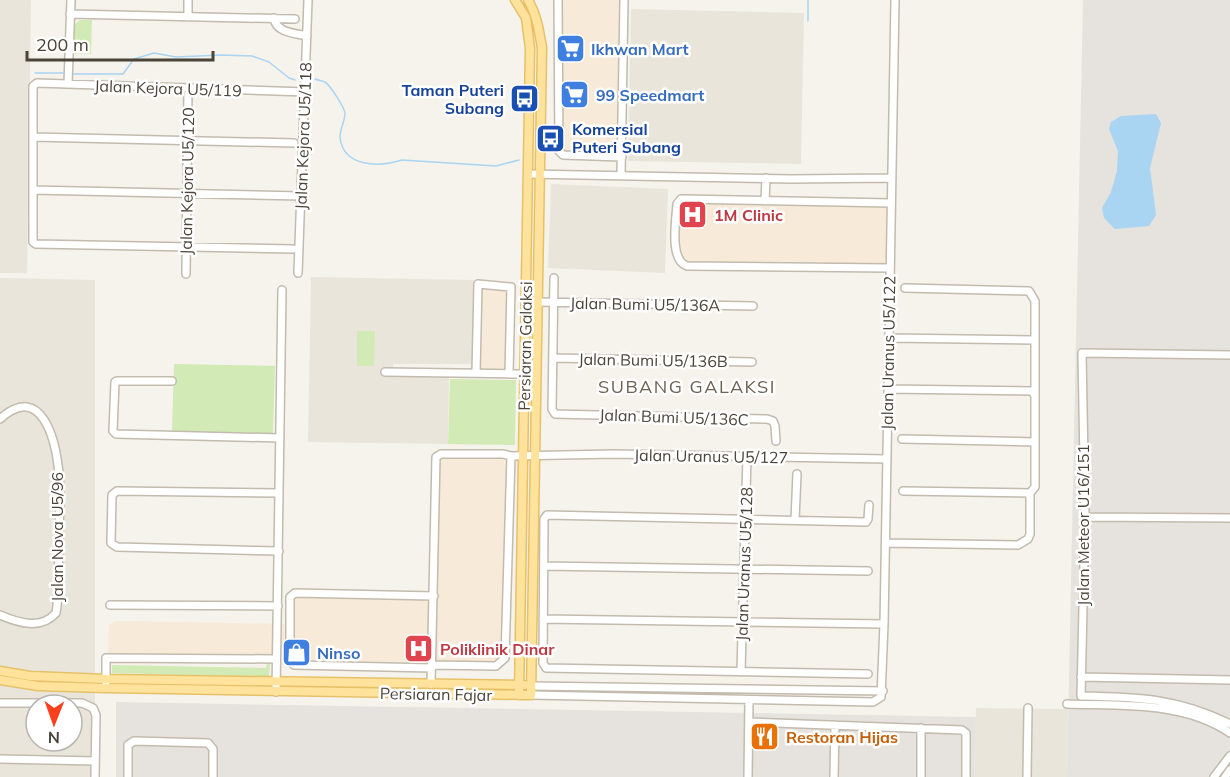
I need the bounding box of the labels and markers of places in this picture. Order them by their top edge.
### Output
supermarket icon: Ikhwan Mart [554,33,586,65]
place label: Ikhwan Mart [591,39,689,59]
supermarket icon: 99 Speedmart [559,79,591,111]
place label: Taman Puteri Subang [402,80,504,118]
bus stop icon: Taman Puteri Subang [509,83,541,115]
place label: 99 Speedmart [596,85,704,105]
place label: Komersial Puteri Subang [572,119,681,157]
bus stop icon: Komersial Puteri Subang [535,122,567,154]
hospital icon: 1M Clinic [677,199,709,231]
place label: 1M Clinic [714,205,783,225]
hospital icon: Poliklinik Dinar [403,633,435,665]
shop icon: Ninso [280,637,312,669]
place label: Poliklinik Dinar [440,639,555,659]
place label: Ninso [317,643,360,663]
restaurant icon: Restoran Hijas [749,721,781,753]
place label: Restoran Hijas [786,727,898,747]

